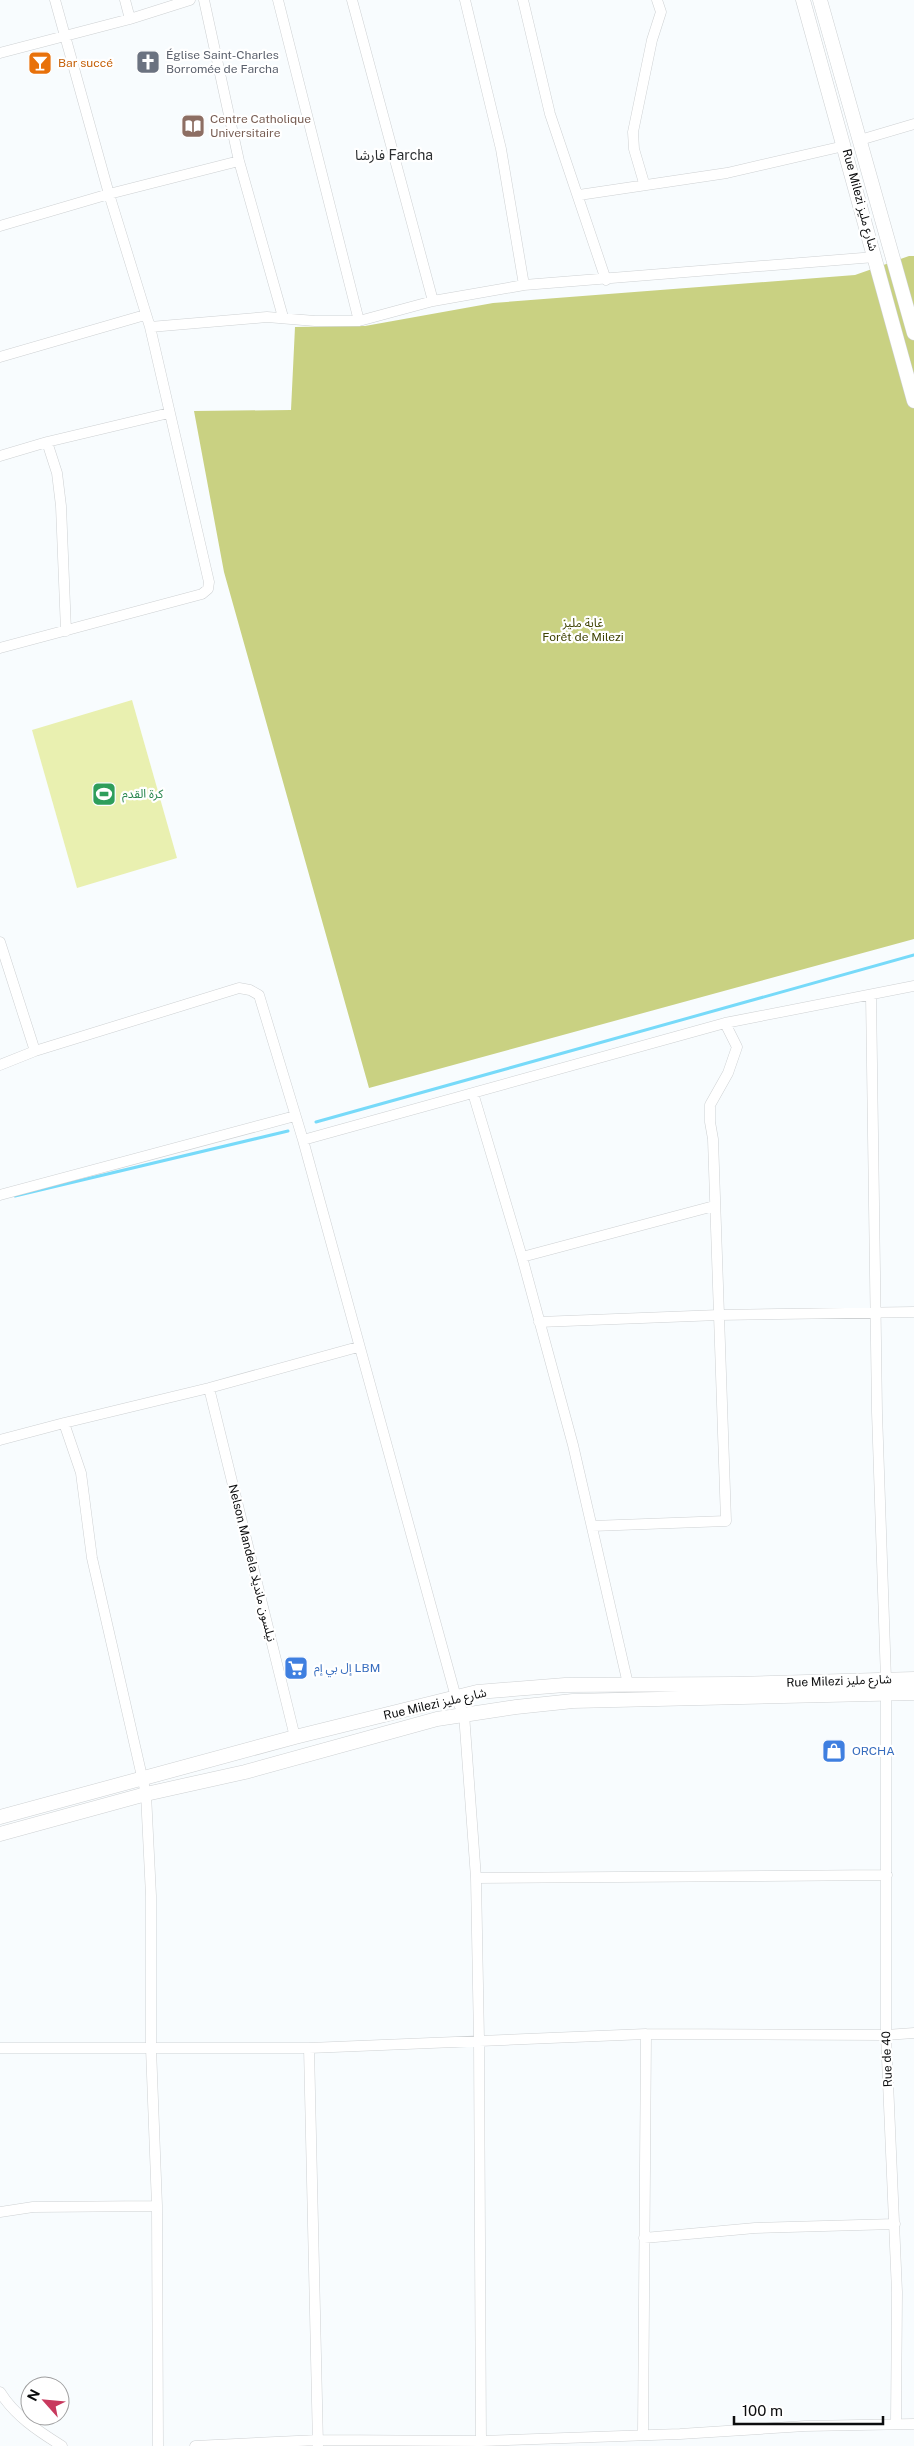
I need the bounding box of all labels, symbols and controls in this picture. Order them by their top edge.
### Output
place label: Église Saint-Charles Borromée de Farcha [166,48,279,76]
church icon: Église Saint-Charles Borromée de Farcha [135,49,161,75]
bar icon: Bar succé [27,50,53,76]
place label: Bar succé [58,56,113,70]
place label: Centre Catholique Universitaire [210,112,311,140]
library icon: Centre Catholique Universitaire [180,113,206,139]
district label: فارشا Farcha [355,147,433,164]
street label: Rue Milezi شارع مليز [838,147,880,253]
park label: غابة مليز Forêt de Milezi [542,616,624,644]
sports icon: كرة القدم [91,781,117,807]
place label: كرة القدم [122,787,164,803]
street label: Nelson Mandela نيلسون مانديلا [226,1483,278,1643]
supermarket icon: إل بي إم LBM [283,1655,309,1681]
place label: إل بي إم LBM [314,1661,380,1678]
street label: Rue Milezi شارع مليز [786,1672,892,1692]
street label: Rue Milezi شارع مليز [382,1685,488,1725]
shop icon: ORCHA [821,1738,847,1764]
place label: ORCHA [852,1744,895,1758]
street label: Rue de 40 [879,2031,895,2087]
north arrow [20,2376,70,2426]
text: N [24,2387,43,2404]
scale bar [734,2394,883,2426]
text: 100 m [742,2402,783,2419]

